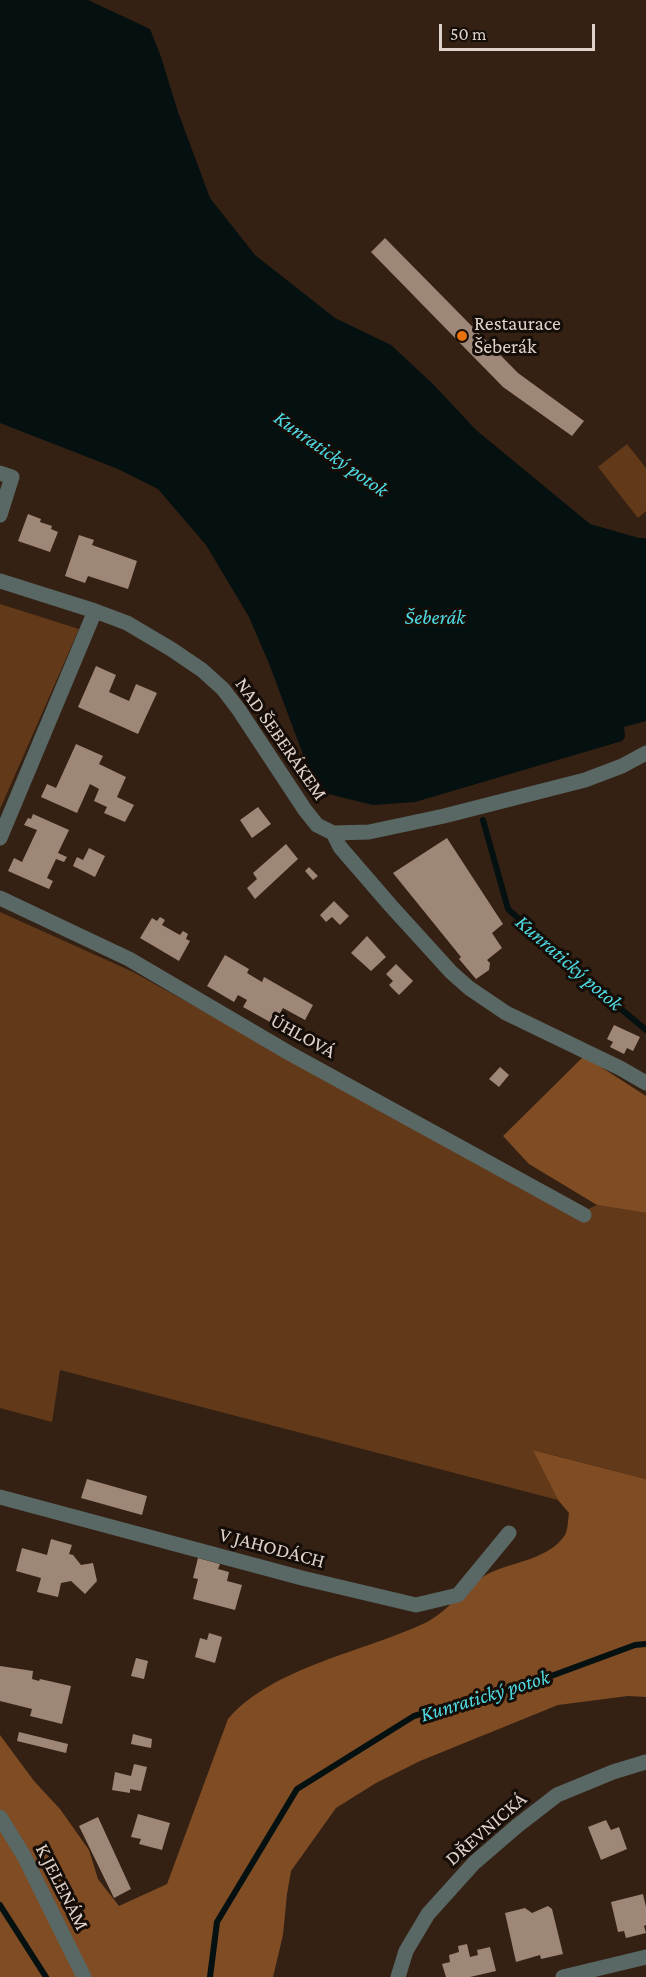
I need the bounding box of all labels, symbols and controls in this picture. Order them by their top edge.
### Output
scale bar [442,12,598,50]
text: 50 m [450,24,487,44]
place label: Restaurace Šeberák [474,312,561,359]
marker: Restaurace Šeberák [455,329,469,343]
water label: Kunratický potok [269,405,393,503]
water label: Šeberák [405,605,465,631]
street label: NAD ŠEBERÁKEM [230,673,332,805]
water label: Kunratický potok [510,910,628,1016]
street label: ÚHLOVÁ [266,1008,340,1064]
street label: V JAHODÁCH [217,1522,327,1574]
water label: Kunratický potok [417,1664,553,1728]
street label: DŘEVNICKÁ [440,1787,532,1871]
street label: K JELENÁM [30,1840,94,1934]

